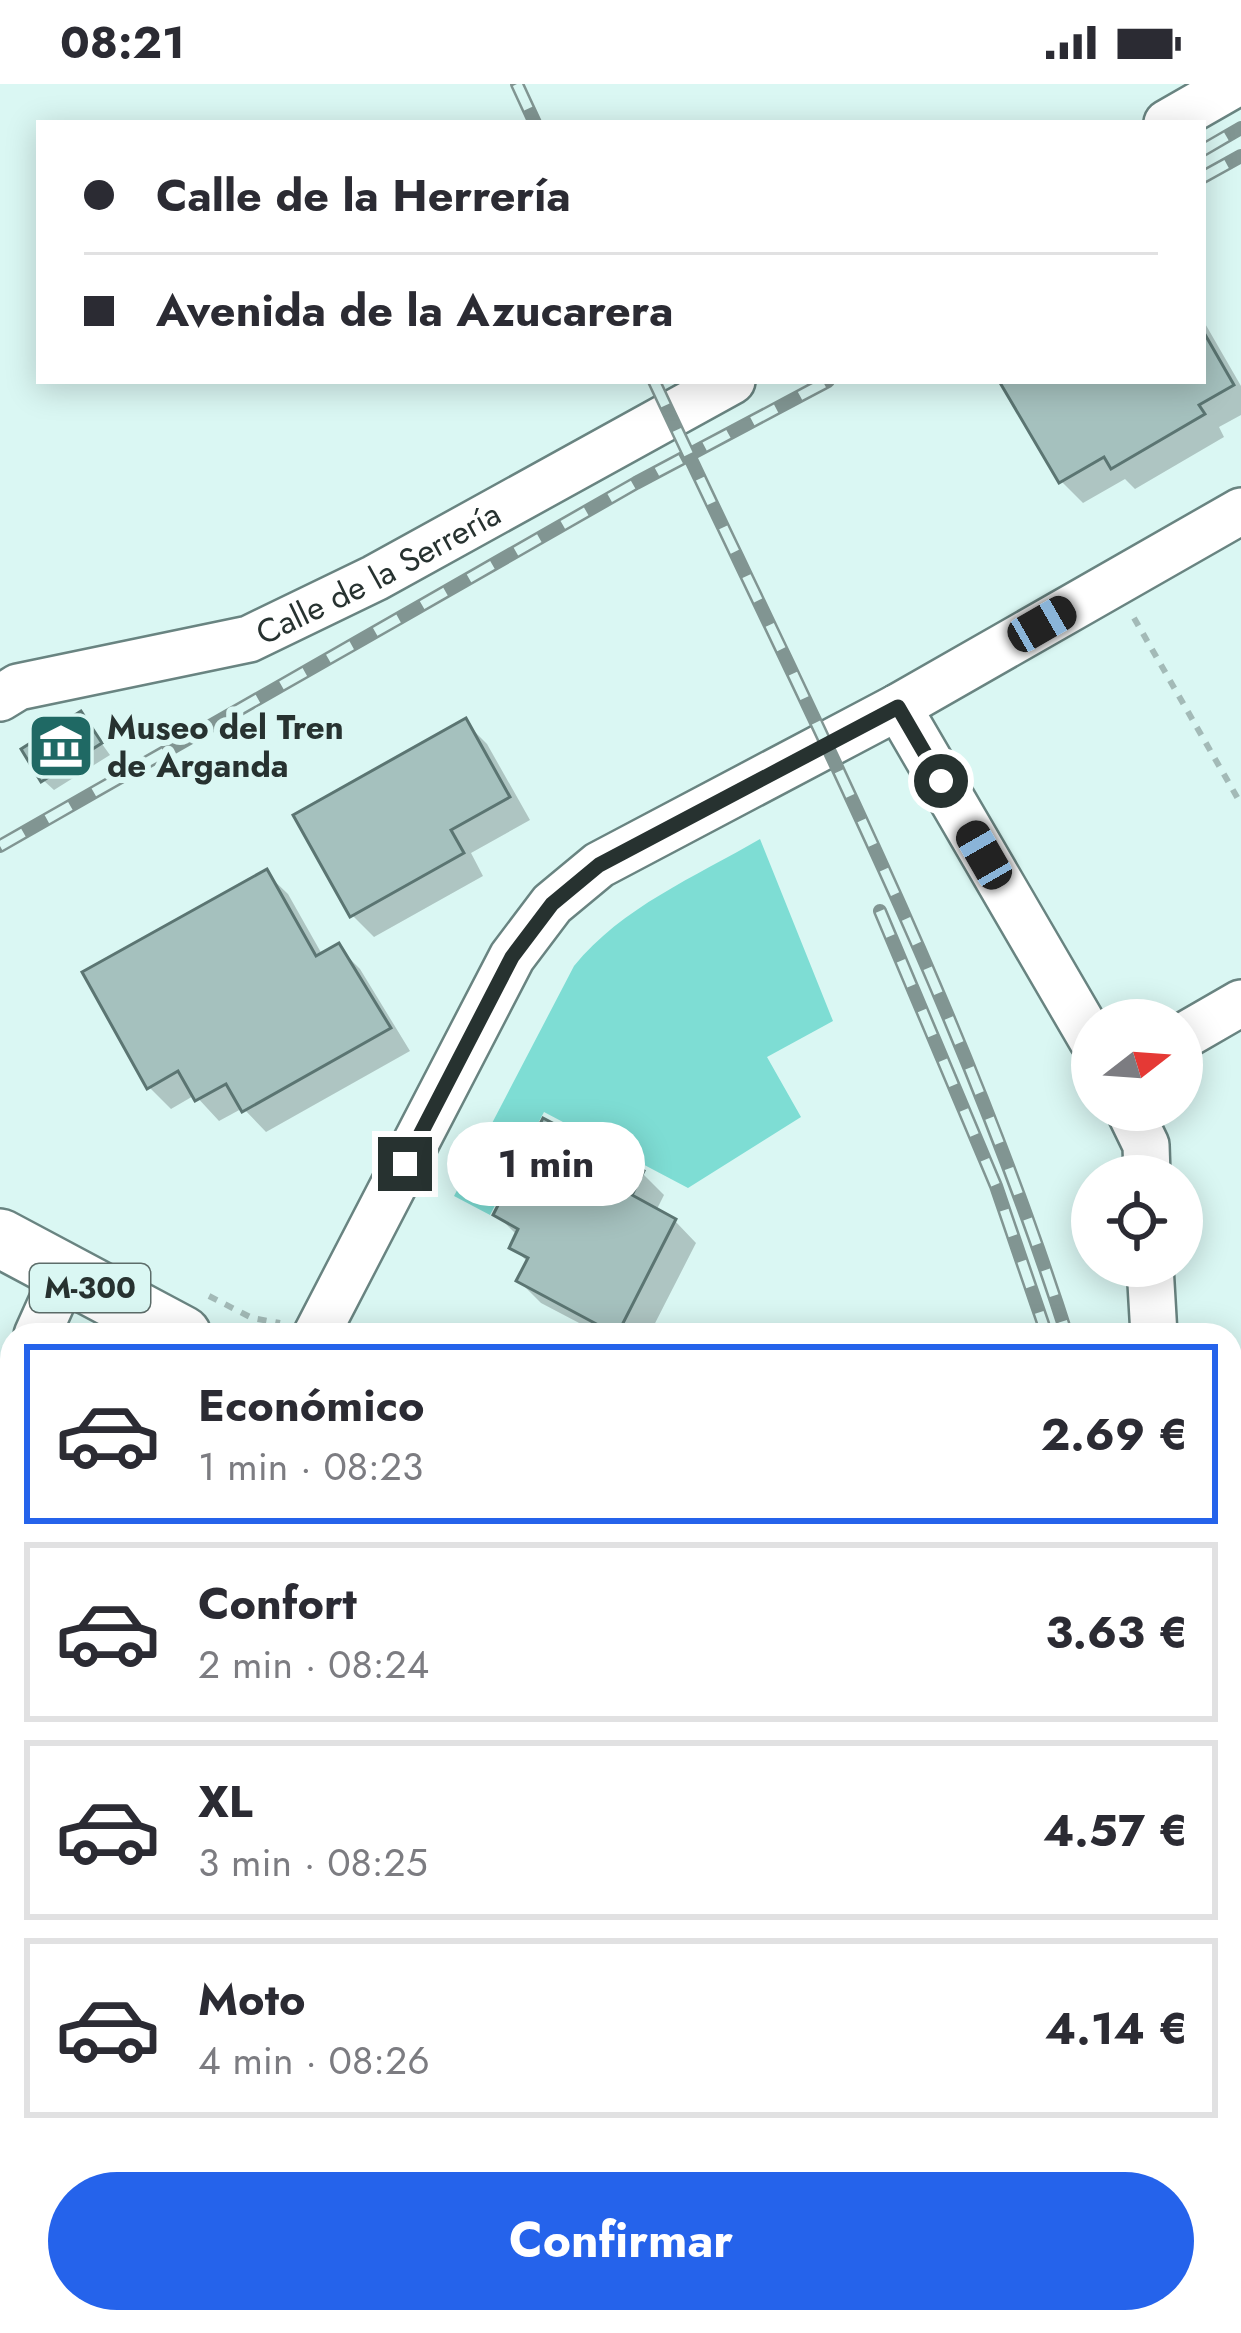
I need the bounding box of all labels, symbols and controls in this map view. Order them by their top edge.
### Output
text: 08:21 [60,10,185,75]
text: Calle de la Herrería [156,163,571,228]
text: Avenida de la Azucarera [156,278,674,343]
street label: Calle de la Serrería [248,490,509,656]
car [1002,590,1082,658]
place label: Museo del Tren de Arganda [107,704,344,789]
museum icon: Museo del Tren de Arganda [26,711,96,781]
route start [914,754,968,808]
car [950,815,1018,895]
north arrow [1071,999,1203,1131]
map controls [1071,999,1203,1287]
callout: 1 min [447,1122,645,1206]
text: 1 min [498,1135,594,1192]
route end [378,1137,432,1191]
button: locate [1071,1155,1203,1287]
road number: M-300 [30,1264,150,1312]
text: Económico [198,1373,424,1438]
icon: car [54,1380,162,1488]
text: 2.69 € [1041,1402,1188,1467]
text: 1 min · 08:23 [198,1438,423,1495]
text: Confort [198,1571,357,1636]
icon: car [54,1578,162,1686]
text: 3.63 € [1045,1600,1188,1665]
text: 2 min · 08:24 [198,1636,429,1693]
text: XL [198,1769,253,1834]
icon: car [54,1776,162,1884]
text: 4.57 € [1043,1798,1188,1863]
text: 3 min · 08:25 [198,1834,428,1891]
text: Moto [198,1967,306,2032]
icon: car [54,1974,162,2082]
text: 4.14 € [1045,1996,1188,2061]
text: 4 min · 08:26 [198,2032,430,2089]
button: Confirmar [48,2172,1194,2310]

